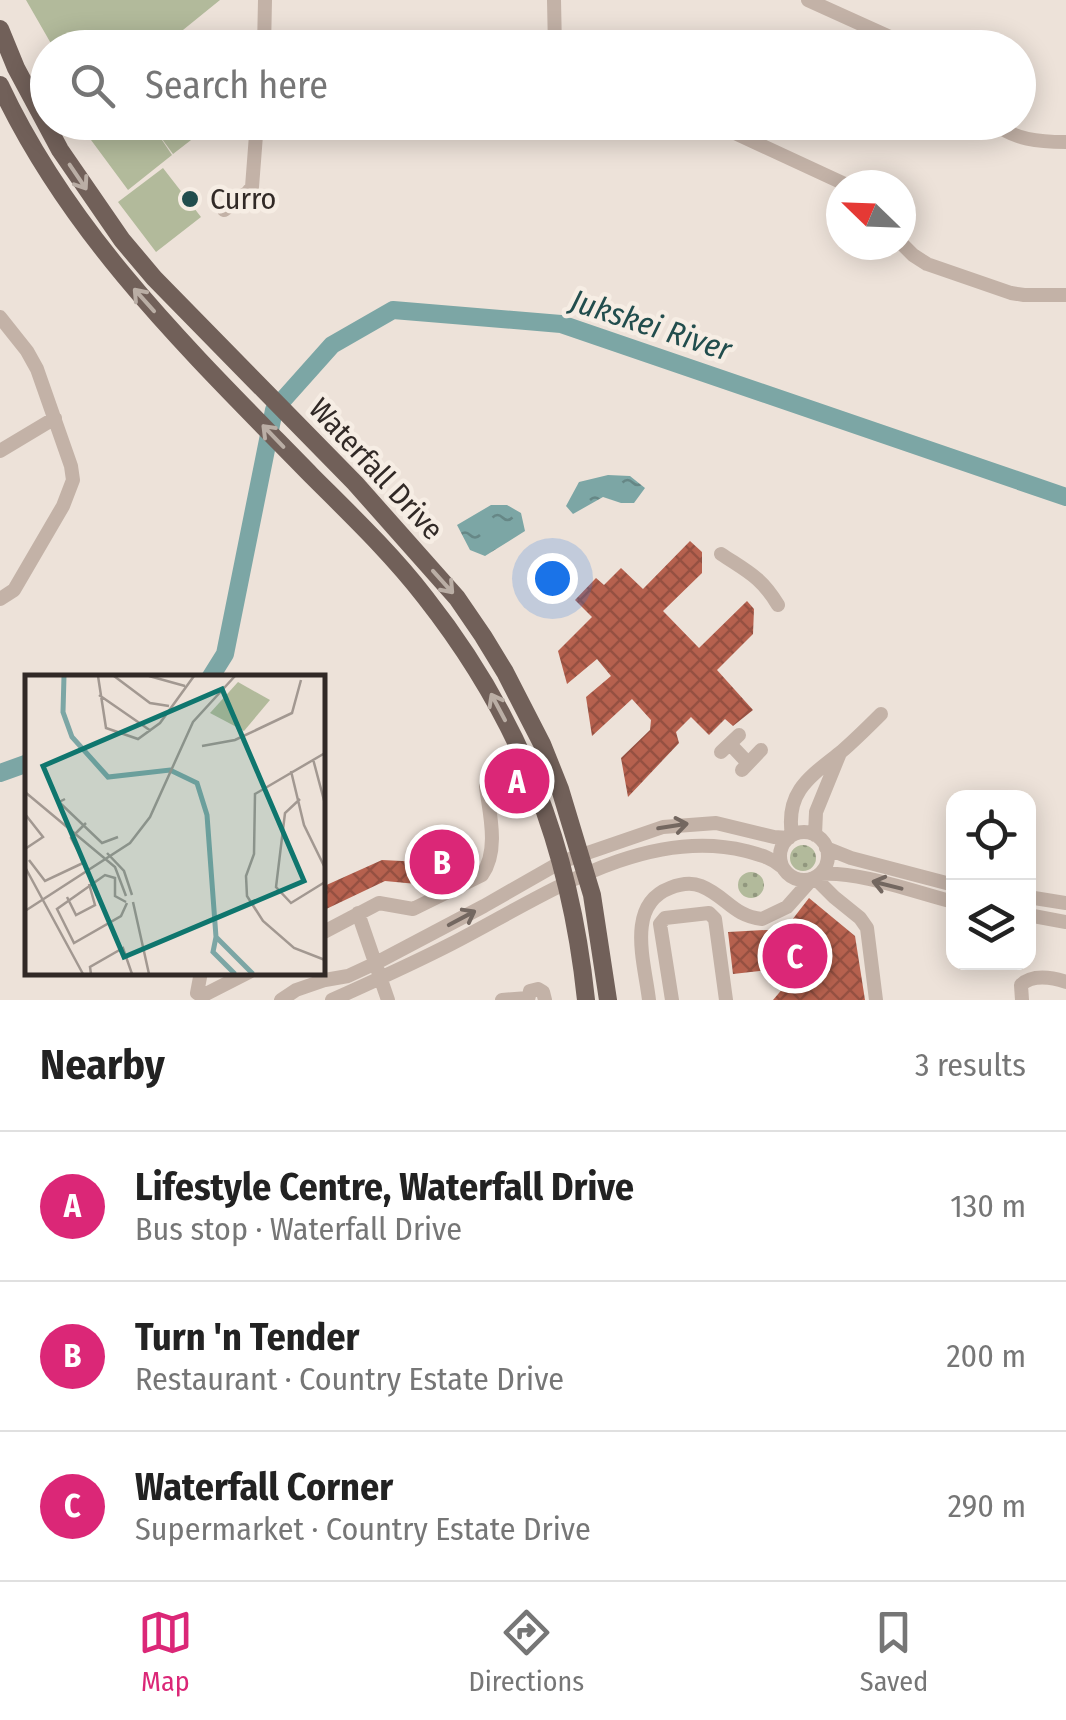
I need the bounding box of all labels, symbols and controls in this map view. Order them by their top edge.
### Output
search box [30,30,1036,140]
icon: search [65,58,120,113]
text: Search here [145,62,328,108]
one-way arrow [67,163,88,191]
north arrow [826,170,916,260]
place label: Curro [210,181,276,217]
marker: Curro [179,188,201,210]
water label: Jukskei River [564,281,737,369]
one-way arrow [132,288,155,313]
street label: Waterfall Drive [301,391,451,547]
one-way arrow [261,424,285,448]
your location [527,553,578,604]
one-way arrow [431,569,454,594]
inset map [25,675,325,975]
one-way arrow [488,693,507,723]
pin: A [484,744,550,818]
map controls [946,790,1036,970]
button: locate [946,790,1036,880]
one-way arrow [656,816,688,835]
pin: B [410,824,474,900]
one-way arrow [872,875,904,893]
button: layers [946,880,1036,970]
one-way arrow [447,908,477,927]
pin: C [762,918,828,994]
text: Nearby [40,1040,165,1090]
text: 3 results [915,1046,1026,1084]
text: Lifestyle Centre, Waterfall Drive [135,1164,634,1210]
text: A [64,1187,81,1225]
text: 130 m [950,1187,1026,1225]
text: Bus stop · Waterfall Drive [135,1210,462,1248]
text: Turn 'n Tender [135,1314,359,1360]
text: B [64,1337,81,1375]
text: 200 m [946,1337,1026,1375]
text: Restaurant · Country Estate Drive [135,1360,564,1398]
text: Waterfall Corner [135,1464,393,1510]
text: C [64,1487,81,1525]
text: 290 m [948,1487,1026,1525]
text: Supermarket · Country Estate Drive [135,1510,591,1548]
tab: Map [138,1605,193,1698]
tab: Directions [468,1605,584,1698]
tab: Saved [860,1605,928,1698]

